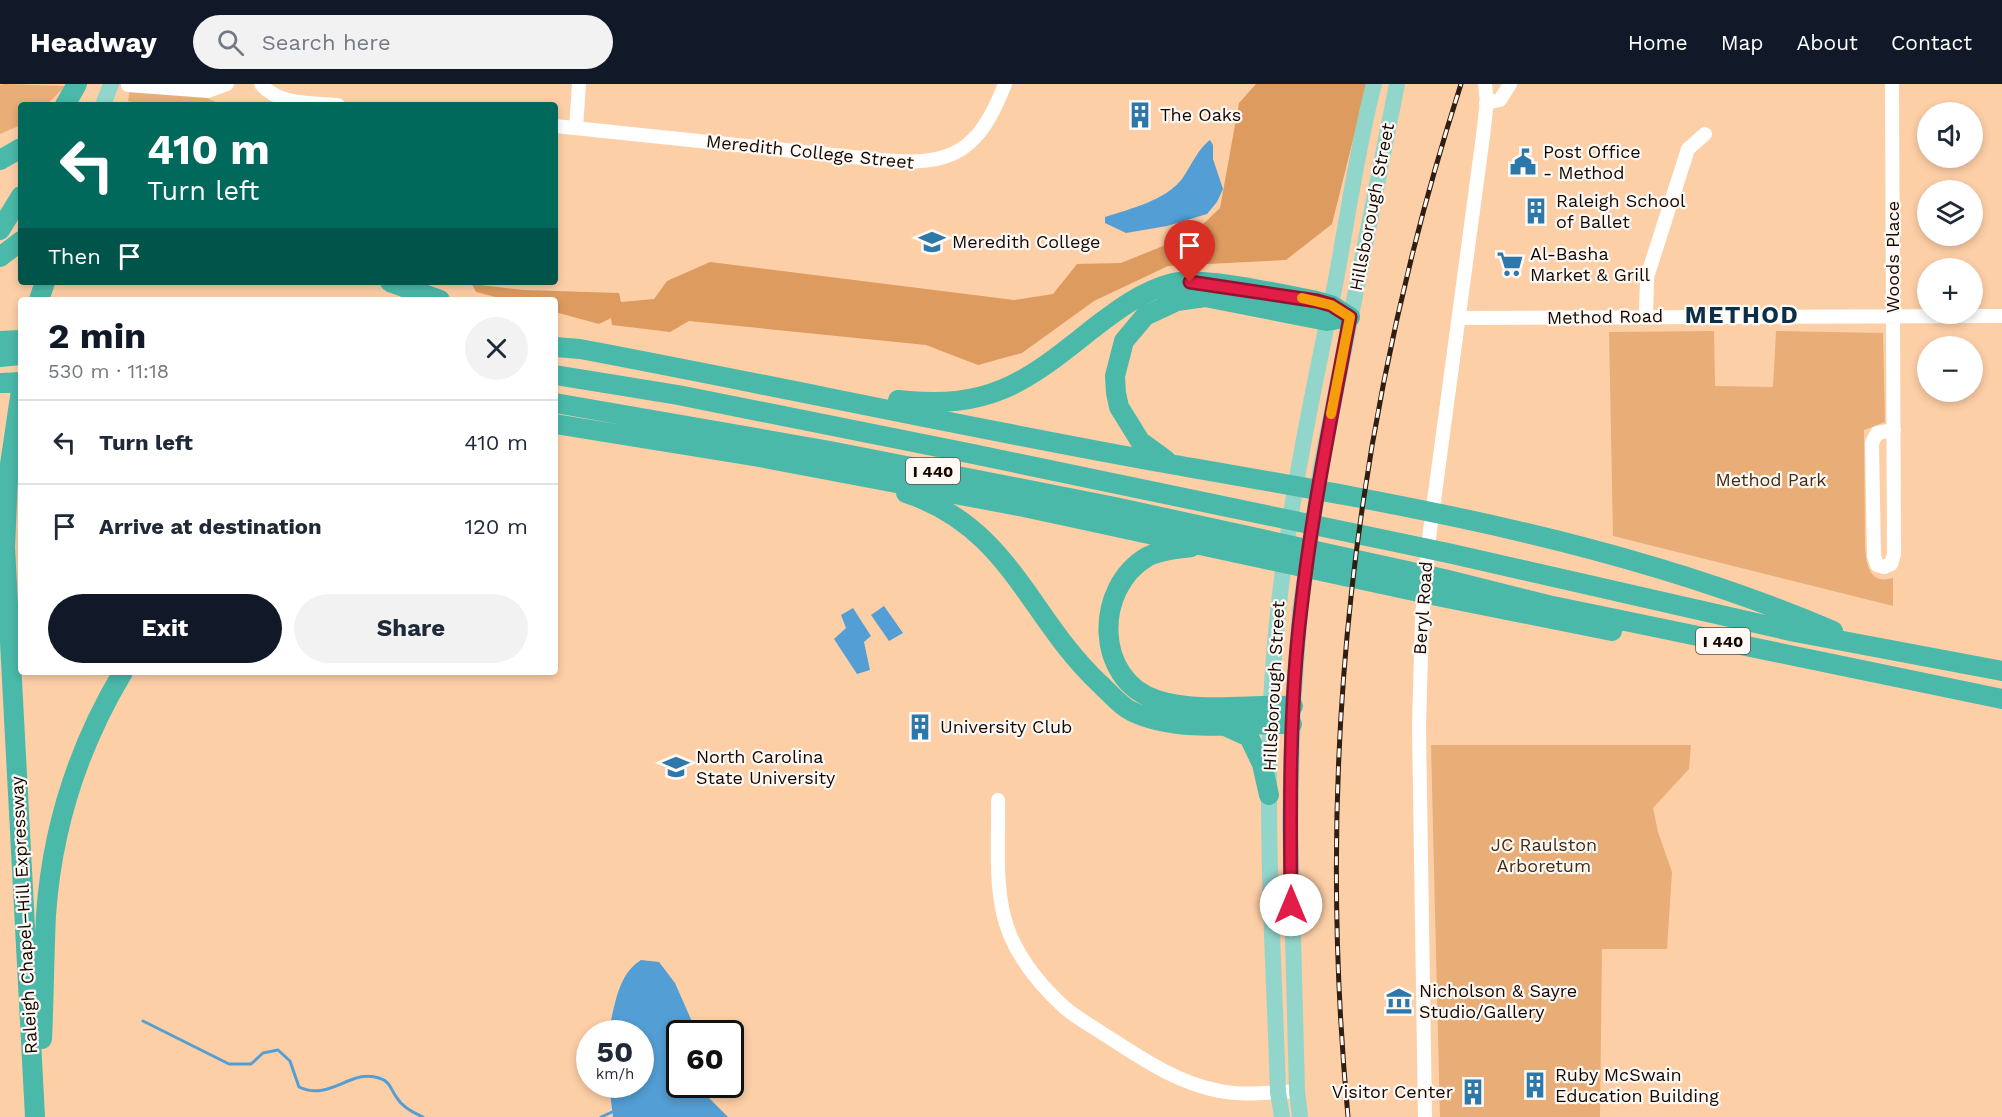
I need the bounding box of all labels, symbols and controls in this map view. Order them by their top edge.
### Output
search box [193,15,613,69]
text: Headway [30,26,157,59]
icon: search [214,26,247,59]
text: Search here [262,30,391,55]
text: Home [1628,30,1688,55]
text: Map [1721,30,1764,55]
text: About [1797,30,1858,55]
text: Contact [1891,30,1972,55]
building icon: The Oaks [1125,100,1155,130]
map controls [1917,102,1983,402]
button: sound [1917,102,1983,168]
place label: The Oaks [1160,104,1241,125]
street label: Hillsborough Street [1345,121,1398,293]
text: 410 m [147,125,270,174]
icon: left [48,126,126,204]
street label: Meredith College Street [705,130,915,173]
place label: Post Office - Method [1543,141,1641,183]
public building icon: Post Office - Method [1508,147,1538,177]
text: Turn left [147,175,259,207]
button: layers [1917,180,1983,246]
place label: Raleigh School of Ballet [1556,190,1686,232]
building icon: Raleigh School of Ballet [1521,196,1551,226]
street label: Woods Place [1882,201,1903,313]
pin [1164,220,1215,282]
school or university icon: Meredith College [917,227,947,257]
icon: arrive [1173,229,1206,262]
place label: Meredith College [952,231,1100,252]
icon: arrive [113,240,146,273]
place label: Al-Basha Market & Grill [1530,243,1650,285]
text: Then [48,244,101,269]
supermarket icon: Al-Basha Market & Grill [1495,249,1525,279]
button: + [1917,258,1983,324]
district label: METHOD [1685,301,1799,329]
street label: Method Road [1547,305,1663,328]
text: 2 min [48,315,146,357]
button: close [465,317,528,380]
button: − [1917,336,1983,402]
text: 530 m · 11:18 [48,359,169,383]
icon: left [48,426,81,459]
text: Turn left [99,430,193,455]
text: 410 m [464,430,528,455]
road number: I 440 [906,458,960,484]
park label: Method Park [1716,469,1826,490]
icon: arrive [48,510,81,543]
text: Arrive at destination [99,514,322,539]
text: 120 m [464,514,528,539]
street label: Beryl Road [1409,560,1436,655]
button: Exit [48,594,282,663]
button: Share [294,594,528,663]
street label: Hillsborough Street [1259,600,1288,772]
road number: I 440 [1696,628,1750,654]
building icon: University Club [905,712,935,742]
place label: University Club [940,716,1072,737]
place label: North Carolina State University [696,746,836,788]
school or university icon: North Carolina State University [661,752,691,782]
street label: Raleigh Chapel–Hill Expressway [6,775,41,1055]
park label: JC Raulston Arboretum [1491,834,1597,876]
position arrow [1259,873,1323,937]
place label: Nicholson & Sayre Studio/Gallery [1419,980,1577,1022]
museum icon: Nicholson & Sayre Studio/Gallery [1384,986,1414,1016]
speed limit sign: 60 [666,1020,744,1098]
text: 50 [597,1034,633,1069]
place label: Ruby McSwain Education Building [1555,1064,1719,1106]
text: km/h [596,1065,634,1083]
building icon: Ruby McSwain Education Building [1520,1070,1550,1100]
building icon: Visitor Center [1458,1077,1488,1107]
place label: Visitor Center [1332,1081,1453,1102]

